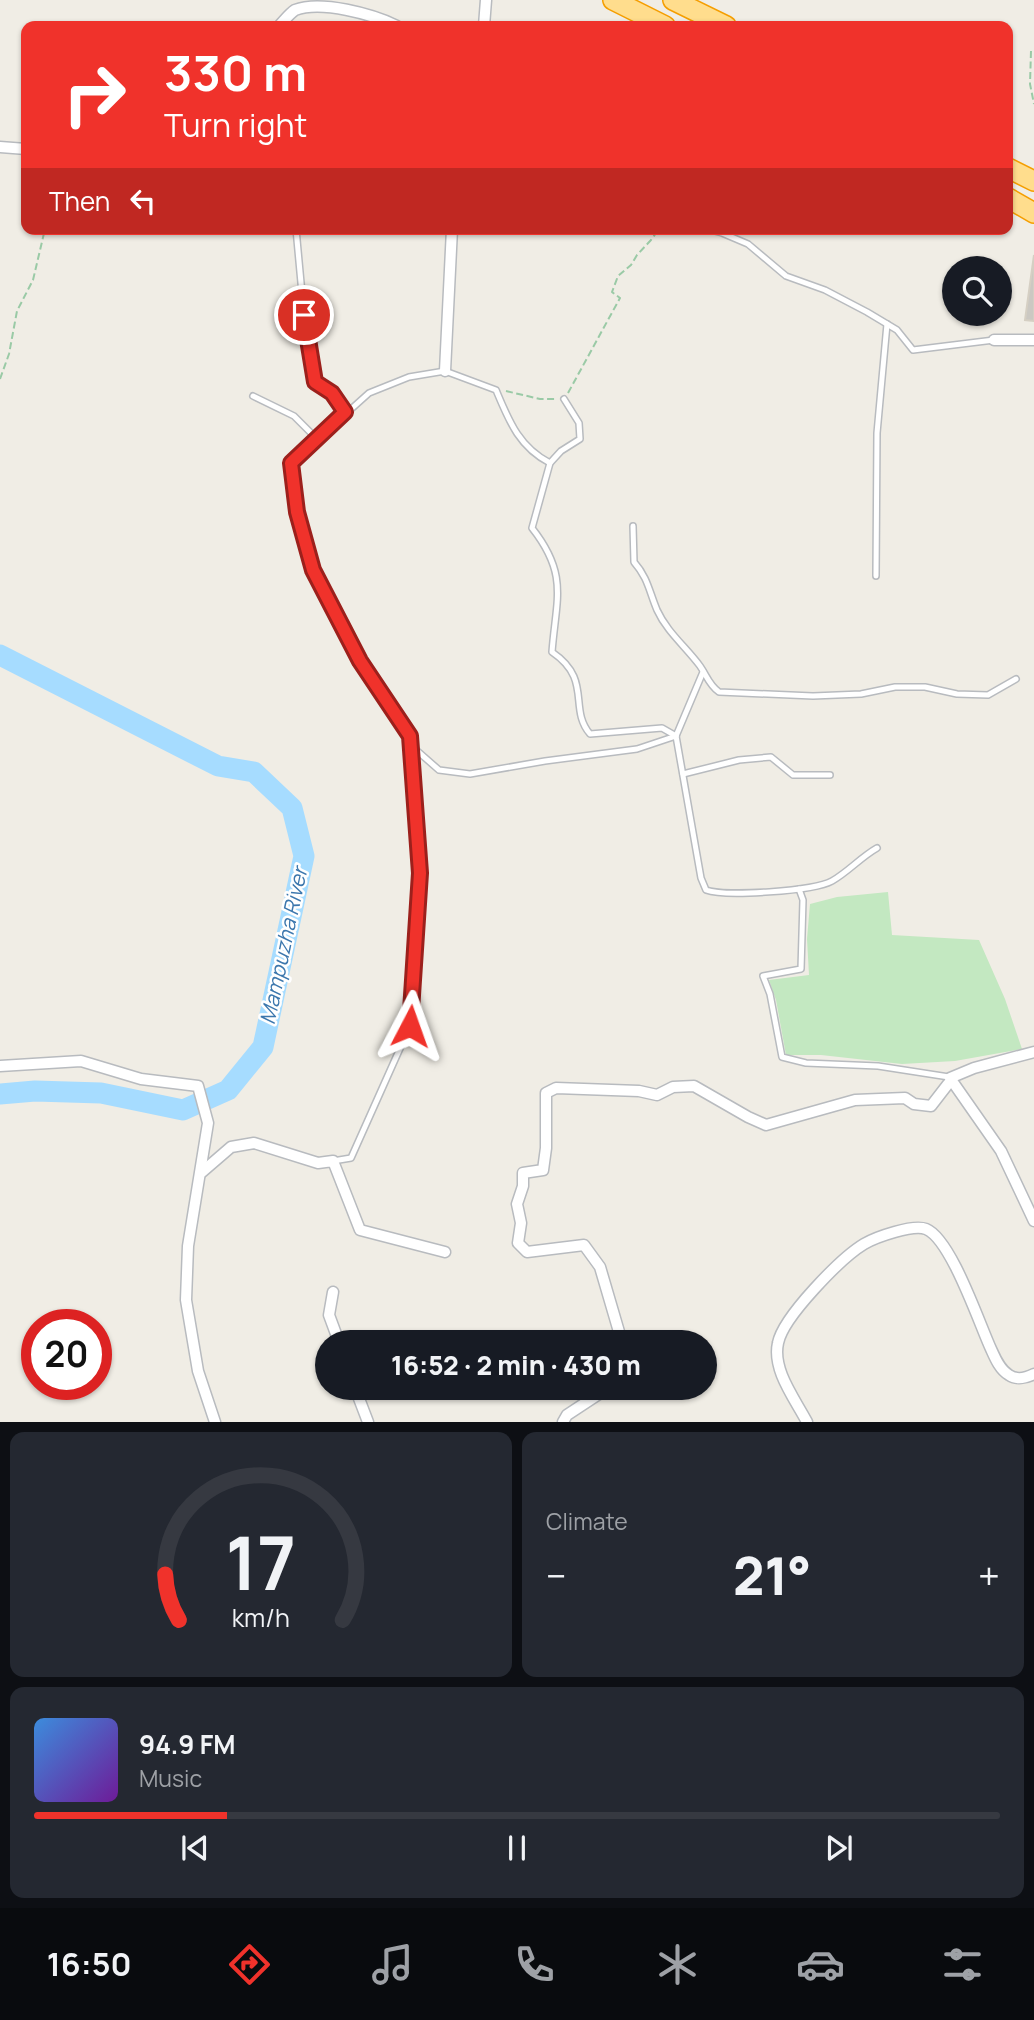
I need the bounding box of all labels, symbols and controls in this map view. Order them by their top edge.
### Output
text: 330 m [164,39,307,106]
icon: right [49,49,140,140]
text: Turn right [164,103,307,147]
icon: left [124,182,162,220]
text: Then [49,183,110,219]
map controls [942,256,1012,326]
button: search [942,256,1012,326]
pin [274,285,334,345]
icon: arrive [285,296,323,334]
water label: Mampuzha River [253,862,314,1027]
position arrow [373,989,447,1063]
speed limit sign: 20 [21,1309,112,1400]
text: 16:52 · 2 min · 430 m [391,1347,641,1383]
text: Climate [546,1505,628,1537]
text: 17 [226,1513,296,1613]
text: 21° [733,1540,812,1611]
text: − [546,1549,567,1601]
text: + [978,1549,1000,1601]
text: km/h [232,1600,290,1635]
text: 94.9 FM [139,1726,236,1762]
text: Music [139,1762,202,1794]
icon: previous [176,1829,214,1867]
icon: pause [498,1829,536,1867]
icon: next [820,1829,858,1867]
icon: directions [225,1940,274,1989]
icon: music [368,1940,417,1989]
icon: phone [510,1940,559,1989]
icon: climate [653,1940,702,1989]
icon: car [796,1940,845,1989]
icon: filters [938,1940,987,1989]
text: 16:50 [47,1942,131,1986]

